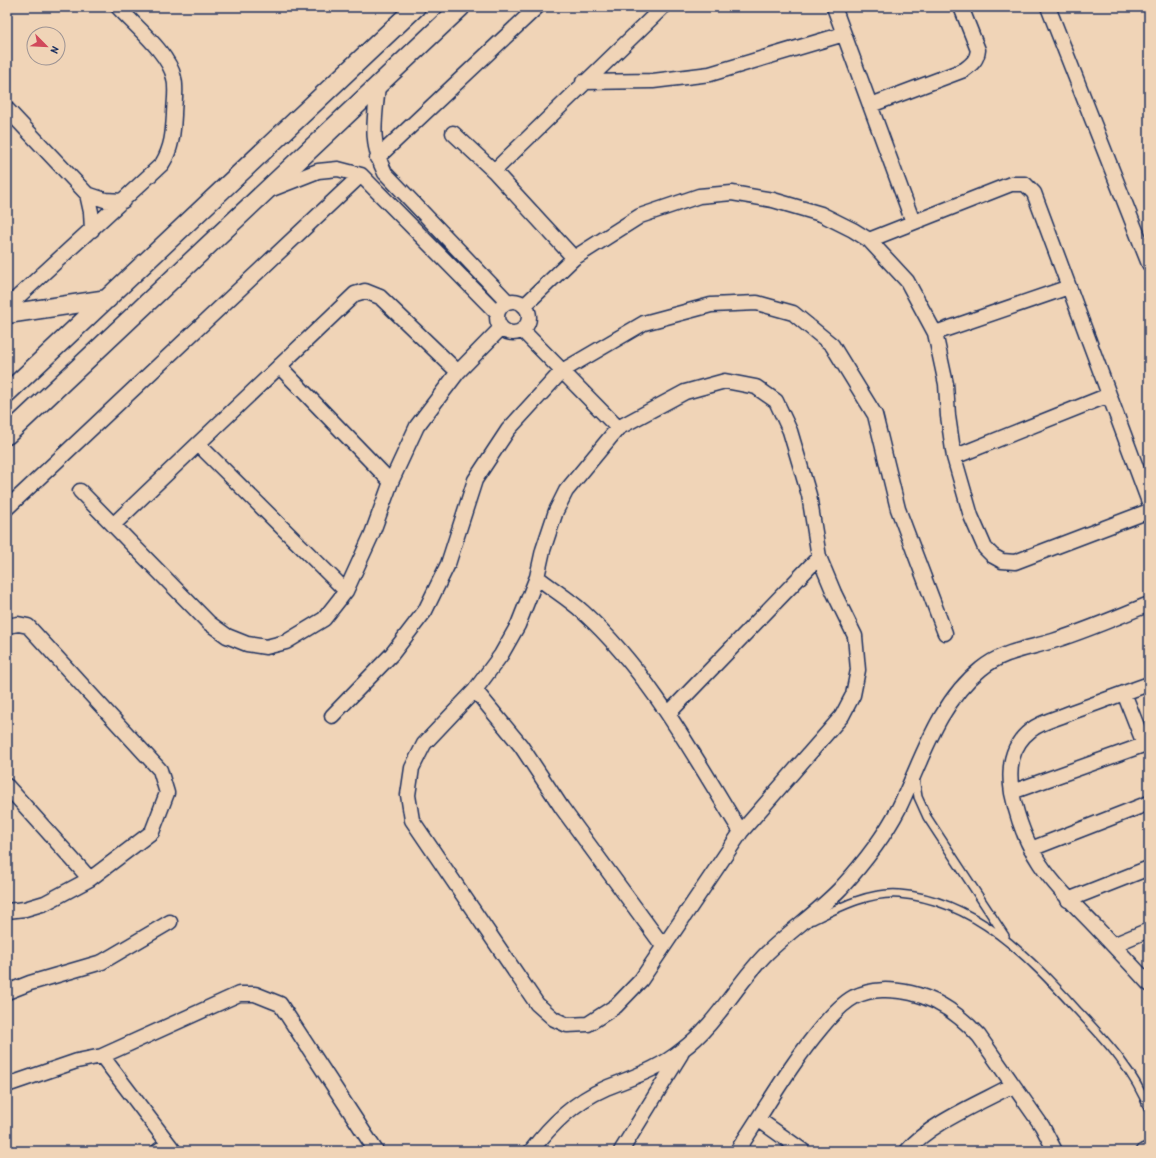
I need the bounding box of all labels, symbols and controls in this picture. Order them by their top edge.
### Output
north arrow [26,26,66,66]
text: N [47,45,63,56]

